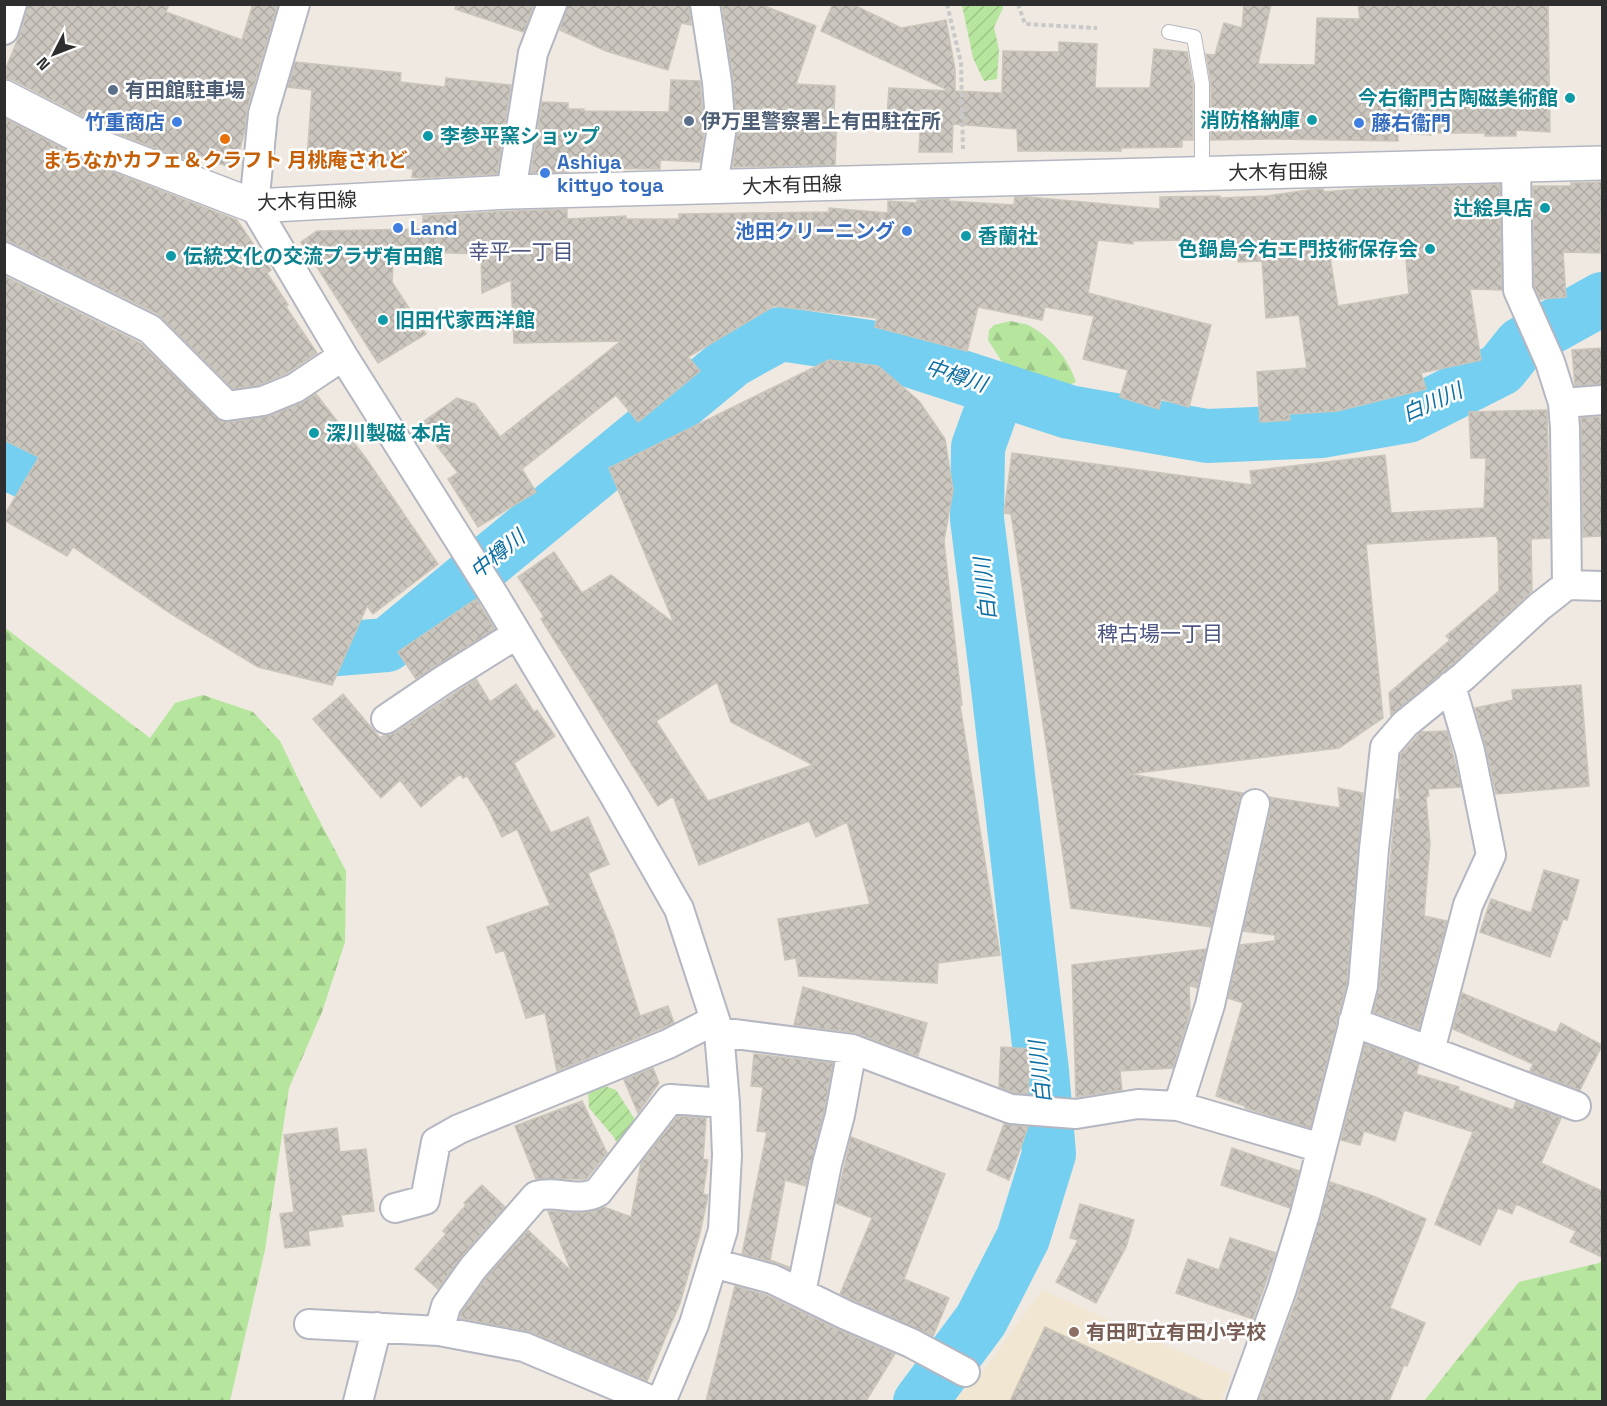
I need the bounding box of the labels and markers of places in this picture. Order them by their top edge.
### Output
place label: 有田館駐車場 [125,77,245,103]
marker: 有田館駐車場 [106,83,120,97]
place label: 今右衛門古陶磁美術館 [1358,85,1558,111]
marker: 今右衛門古陶磁美術館 [1563,91,1577,105]
place label: 消防格納庫 [1200,107,1300,133]
place label: 伊万里警察署上有田駐在所 [701,108,941,134]
place label: 竹重商店 [85,109,165,135]
place label: 藤右衞門 [1371,110,1451,136]
marker: 消防格納庫 [1305,113,1319,127]
marker: 伊万里警察署上有田駐在所 [682,114,696,128]
marker: 竹重商店 [170,115,184,129]
marker: 藤右衞門 [1352,116,1366,130]
place label: 李参平窯ショップ [440,123,600,149]
marker: 李参平窯ショップ [421,129,435,143]
marker: まちなかカフェ＆クラフト 月桃庵されど [218,132,232,146]
place label: まちなかカフェ＆クラフト 月桃庵されど [42,147,408,173]
place label: Ashiya kittyo toya [557,149,664,198]
marker: Ashiya kittyo toya [538,166,552,180]
place label: 辻絵具店 [1453,195,1533,221]
marker: 辻絵具店 [1538,201,1552,215]
place label: Land [410,215,457,241]
place label: 池田クリーニング [735,218,895,244]
marker: Land [391,221,405,235]
place label: 香蘭社 [978,223,1038,249]
marker: 池田クリーニング [900,224,914,238]
marker: 香蘭社 [959,229,973,243]
place label: 色鍋島今右エ門技術保存会 [1178,236,1418,262]
marker: 色鍋島今右エ門技術保存会 [1423,242,1437,256]
place label: 伝統文化の交流プラザ有田館 [183,243,443,269]
marker: 伝統文化の交流プラザ有田館 [164,249,178,263]
place label: 旧田代家西洋館 [395,307,535,333]
marker: 旧田代家西洋館 [376,313,390,327]
place label: 深川製磁 本店 [326,420,451,446]
marker: 深川製磁 本店 [307,426,321,440]
place label: 有田町立有田小学校 [1086,1319,1266,1345]
marker: 有田町立有田小学校 [1067,1325,1081,1339]

